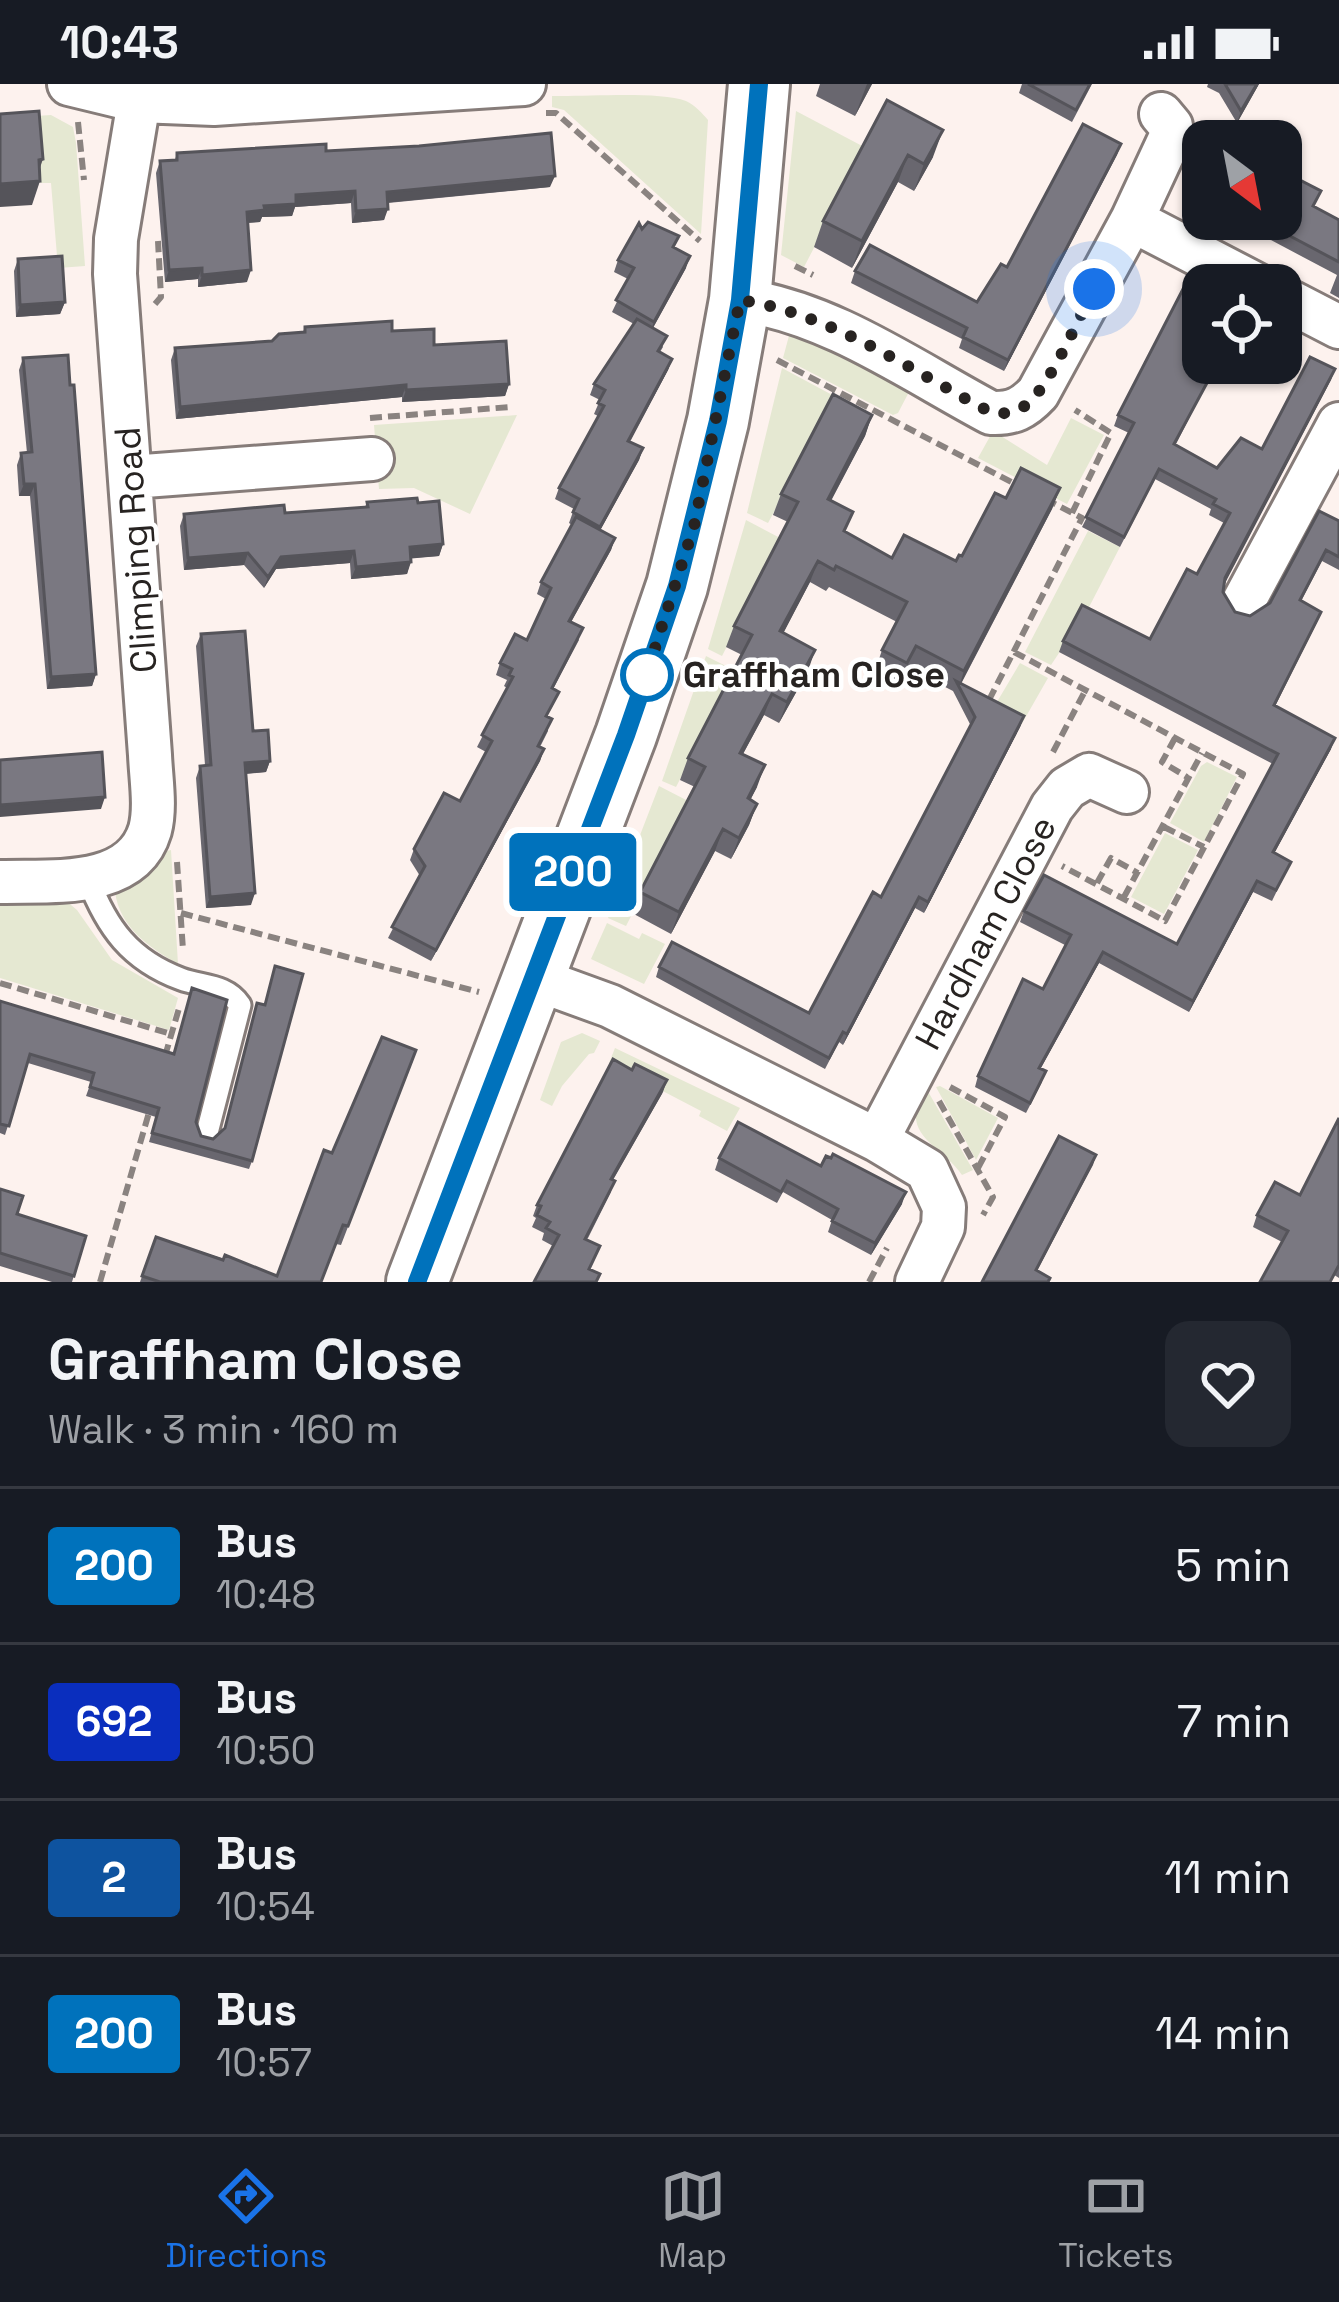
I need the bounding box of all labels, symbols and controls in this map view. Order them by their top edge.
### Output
text: 10:43 [60,14,179,71]
north arrow [1182,120,1302,240]
map controls [1182,120,1302,384]
your location [1064,259,1124,319]
button: locate [1182,264,1302,384]
street label: Climping Road [104,425,168,675]
marker: Graffham Close [622,650,672,700]
place label: Graffham Close [683,652,945,698]
street label: Hardham Close [905,808,1067,1058]
line badge: 200 [504,833,642,911]
text: 200 [533,845,613,898]
button: heart [1165,1321,1291,1447]
text: Graffham Close [48,1323,463,1396]
text: Walk · 3 min · 160 m [48,1405,399,1454]
text: Bus [216,1513,297,1570]
text: 5 min [1175,1537,1291,1594]
text: 200 [74,1539,154,1592]
text: 10:48 [216,1570,316,1619]
text: Bus [216,1669,297,1726]
text: 7 min [1177,1693,1291,1750]
text: 692 [76,1695,152,1748]
text: 10:50 [216,1726,316,1775]
text: Bus [216,1825,297,1882]
text: 11 min [1165,1849,1291,1906]
text: 2 [102,1851,126,1904]
text: 10:54 [216,1882,315,1931]
text: Bus [216,1981,297,2038]
text: 14 min [1155,2005,1291,2062]
text: 200 [74,2007,154,2060]
text: 10:57 [216,2038,312,2087]
tab: Directions [166,2163,327,2277]
tab: Map [658,2163,727,2277]
tab: Tickets [1058,2163,1173,2277]

